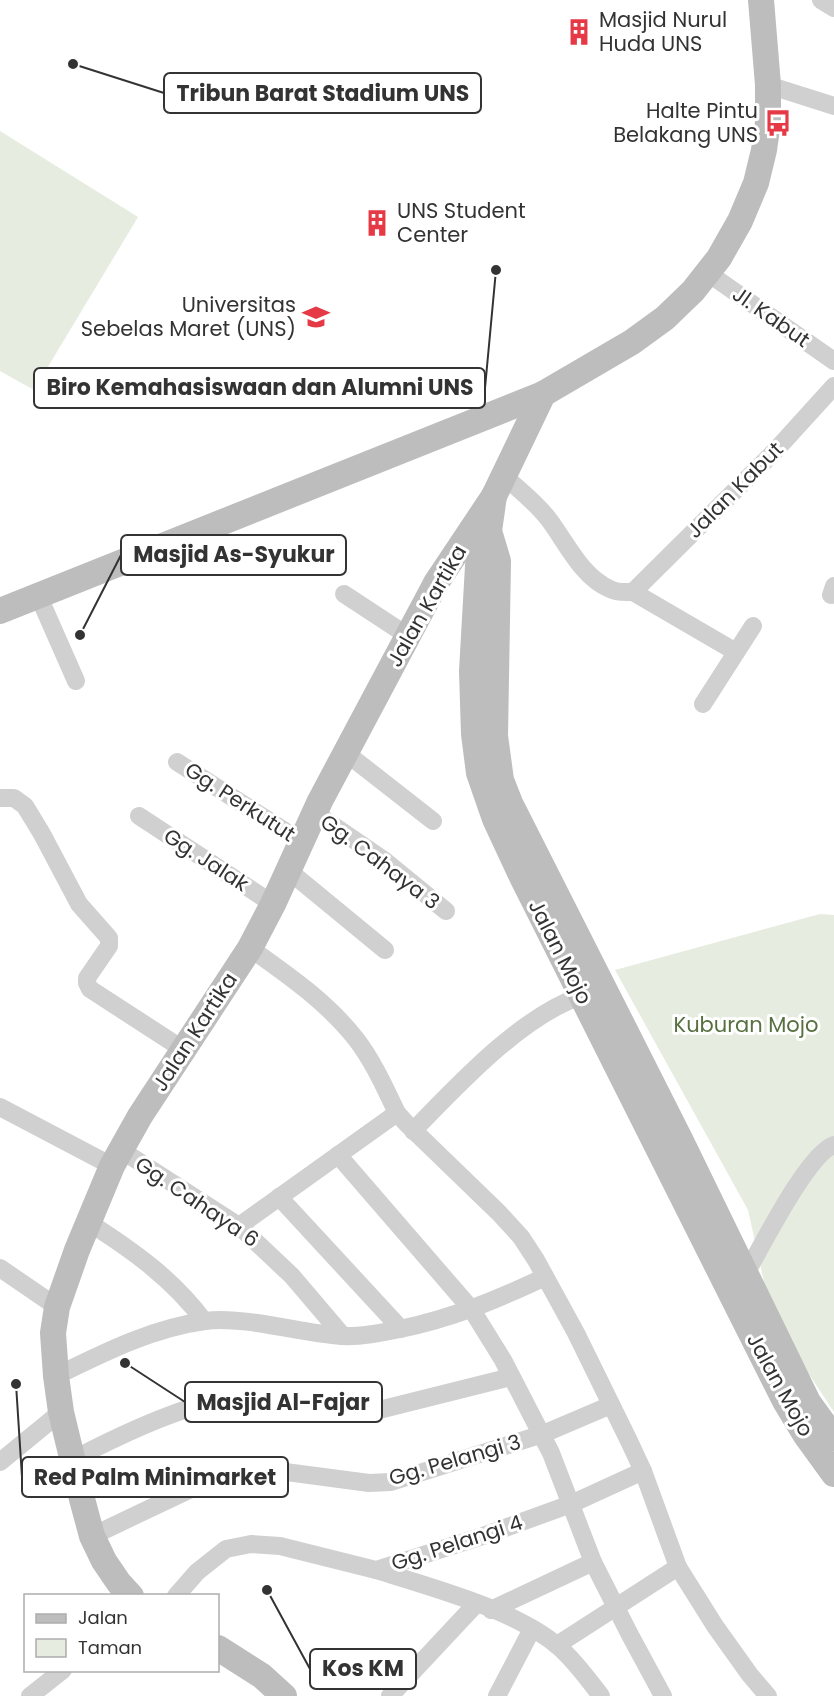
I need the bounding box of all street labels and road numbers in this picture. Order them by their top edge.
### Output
street label: Jl. Kabut [727,279,816,354]
street label: Jalan Kabut [680,435,789,544]
street label: Jalan Kartika [380,540,473,672]
street label: Gg. Perkutut [179,755,301,848]
street label: Gg. Cahaya 3 [315,807,446,916]
street label: Gg. Jalak [158,821,255,898]
street label: Jalan Mojo [522,894,599,1009]
street label: Jalan Kartika [145,967,244,1097]
street label: Gg. Cahaya 6 [130,1149,265,1254]
street label: Jalan Mojo [740,1328,821,1442]
street label: Gg. Pelangi 3 [386,1427,524,1492]
street label: Gg. Pelangi 4 [387,1508,526,1577]

